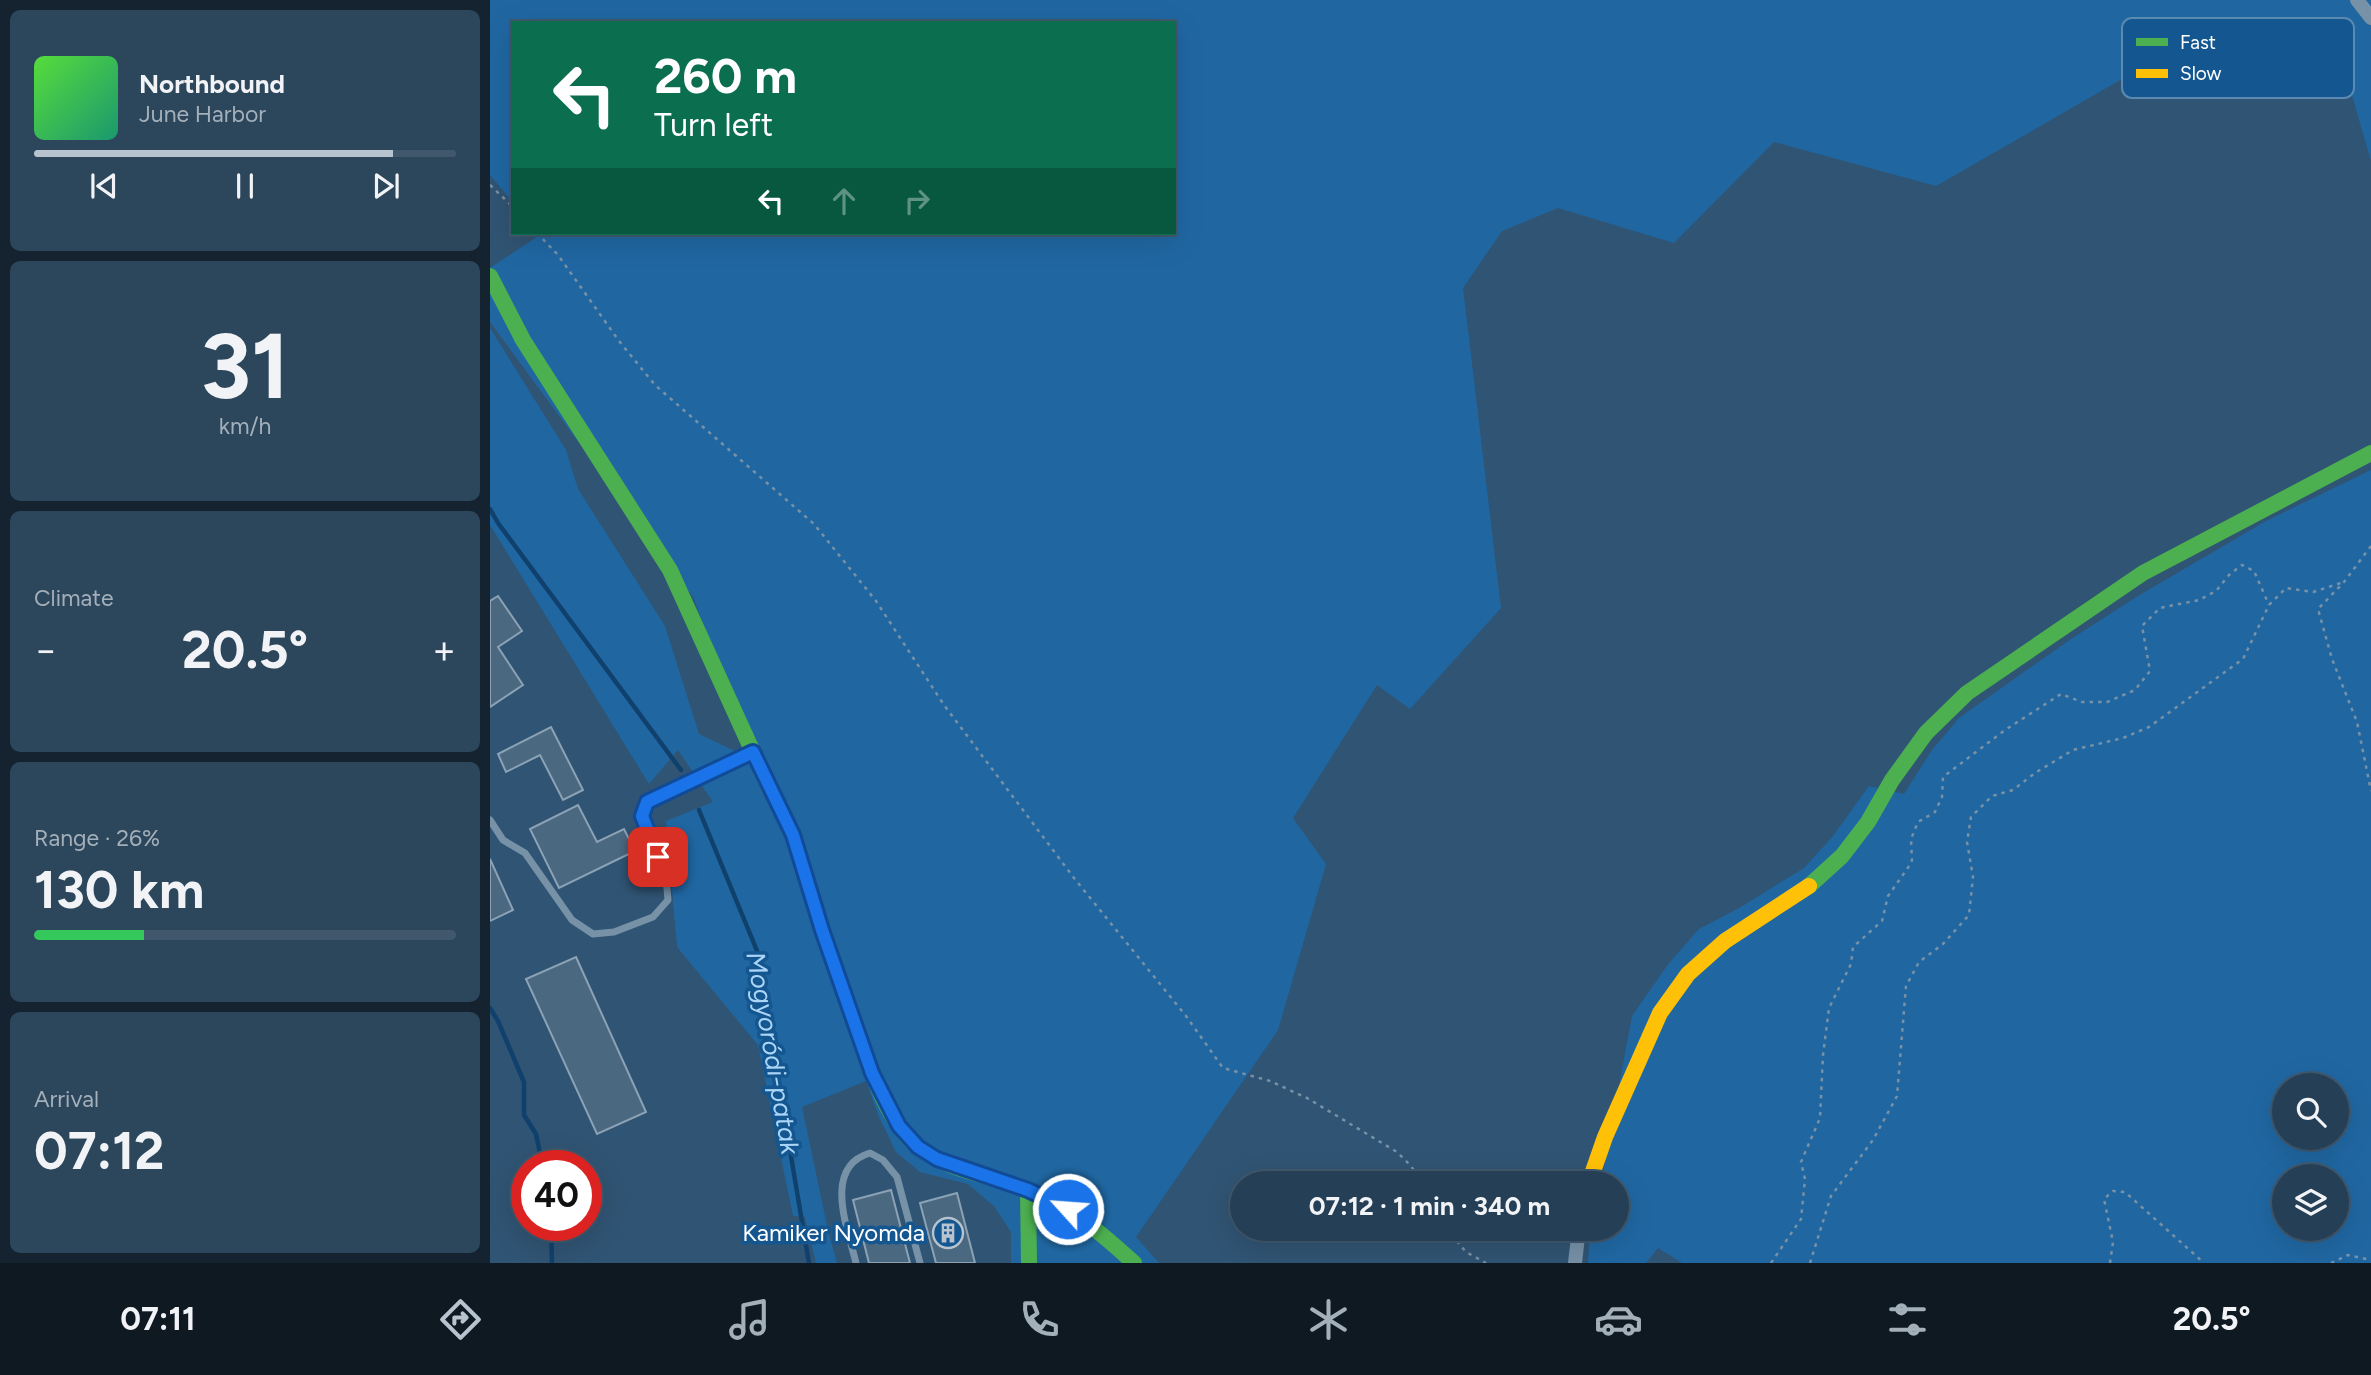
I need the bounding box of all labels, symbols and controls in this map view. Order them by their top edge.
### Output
legend [2122,18,2354,98]
text: Fast [2180,31,2216,54]
text: 260 m [654,46,797,105]
icon: left [539,49,630,140]
text: Slow [2180,62,2222,85]
text: Northbound [139,68,285,100]
text: June Harbor [139,100,266,128]
text: Turn left [654,106,773,144]
icon: previous [85,167,123,205]
icon: pause [226,167,264,205]
icon: next [367,167,405,205]
icon: left [752,182,790,220]
icon: ahead [825,182,863,220]
icon: right [898,182,936,220]
text: 31 [201,312,290,421]
text: km/h [219,412,271,440]
text: Climate [34,584,113,612]
text: 20.5° [182,619,308,681]
text: − [34,627,58,673]
text: + [432,627,456,673]
text: Range · 26% [34,824,160,852]
pin [628,827,688,887]
icon: arrive [639,838,677,876]
text: 130 km [34,859,204,921]
water label: Mogyoródi-patak [739,949,807,1158]
map controls [2272,1073,2349,1241]
button: search [2272,1073,2349,1150]
text: Arrival [34,1085,99,1113]
text: 07:12 [34,1120,164,1182]
speed limit sign: 40 [511,1150,602,1241]
button: layers [2272,1164,2349,1241]
position arrow [1031,1172,1105,1246]
text: 07:12 · 1 min · 340 m [1309,1190,1550,1222]
building icon: Kamiker Nyomda [931,1216,965,1250]
place label: Kamiker Nyomda [742,1218,925,1247]
icon: directions [436,1295,485,1344]
icon: music [725,1295,774,1344]
icon: phone [1015,1295,1064,1344]
icon: climate [1304,1295,1353,1344]
icon: car [1594,1295,1643,1344]
icon: filters [1883,1295,1932,1344]
text: 07:11 [120,1300,195,1338]
text: 20.5° [2173,1300,2251,1338]

